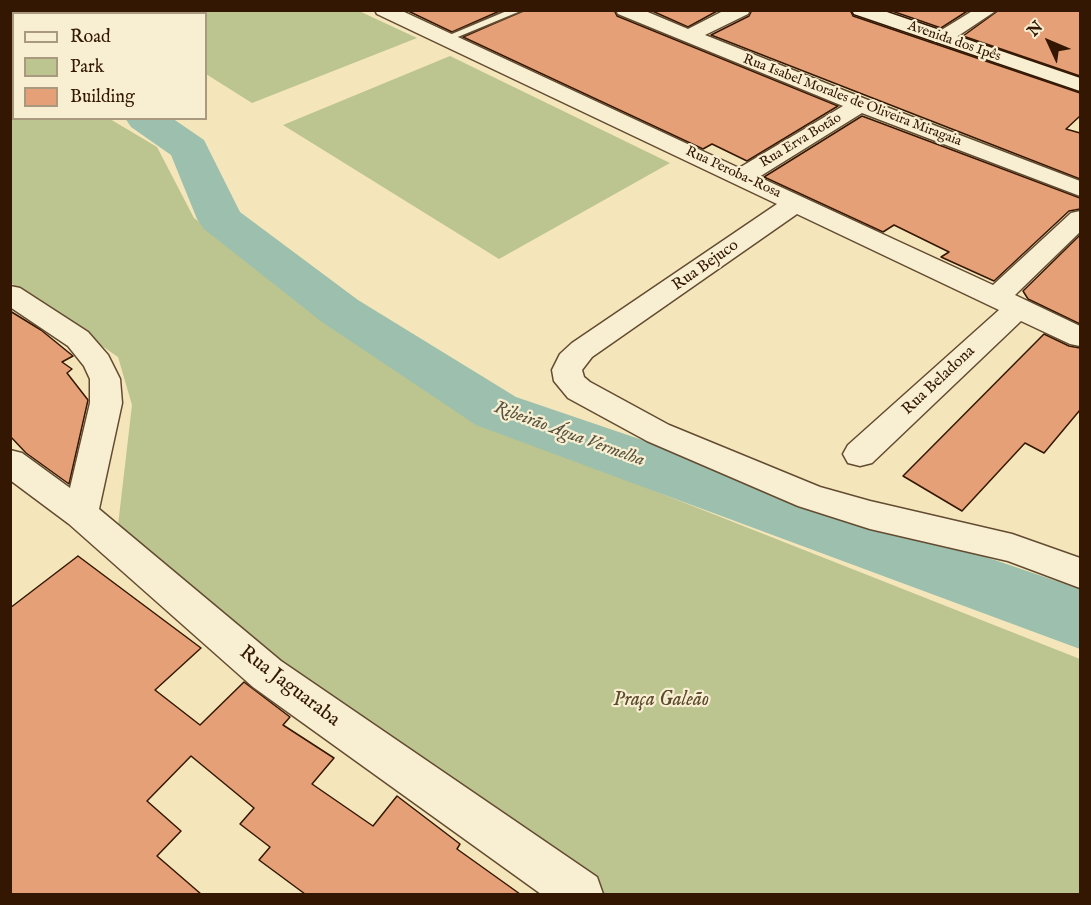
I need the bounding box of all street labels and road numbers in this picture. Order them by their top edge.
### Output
street label: Avenida dos Ipês [905,18,1003,66]
street label: Rua Isabel Morales de Oliveira Miragaia [740,51,964,151]
street label: Rua Erva Botão [757,110,845,172]
street label: Rua Peroba-Rosa [683,144,783,202]
street label: Rua Bejuco [669,236,743,296]
street label: Rua Beladona [899,342,979,420]
street label: Rua Jaguaraba [234,641,344,733]

